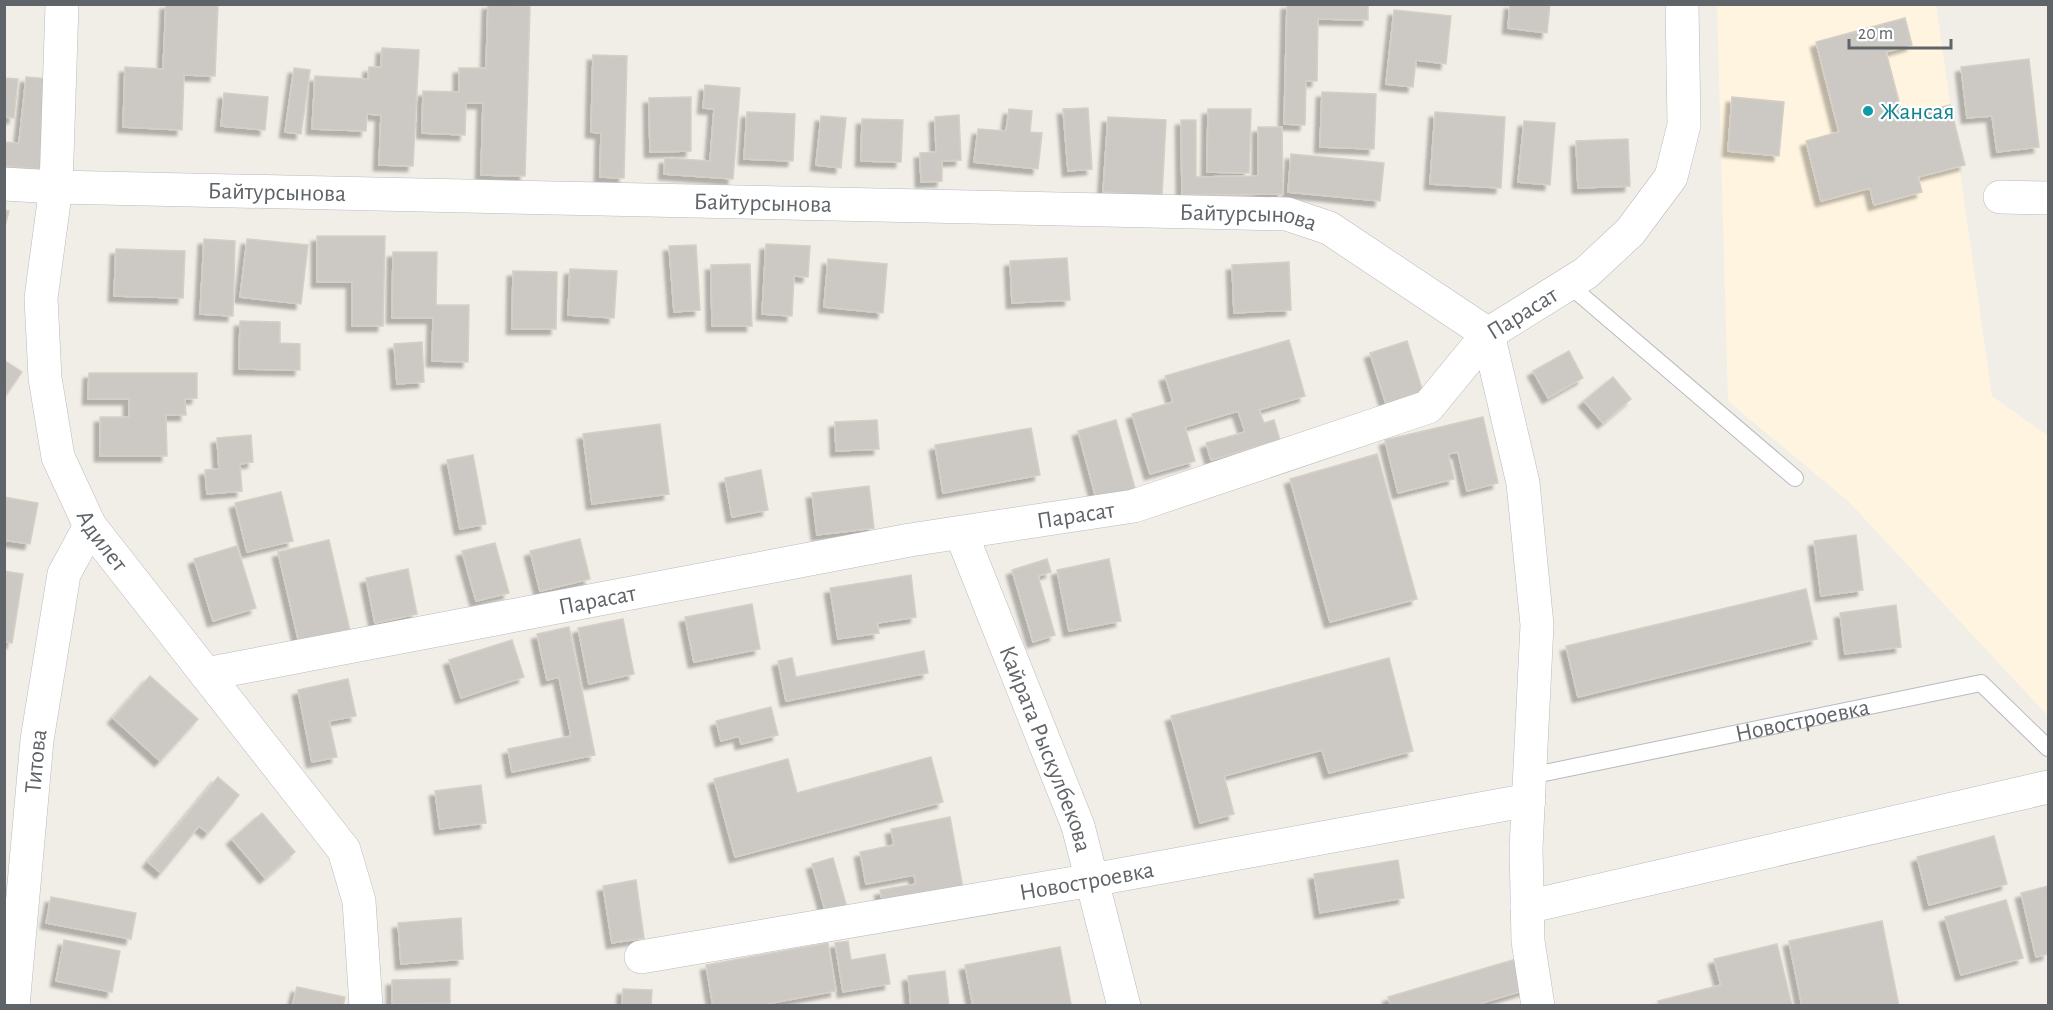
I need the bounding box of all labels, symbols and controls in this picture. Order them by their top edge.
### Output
scale bar [1849,12,1951,50]
text: 20 m [1858,25,1893,43]
place label: Жансая [1880,100,1955,124]
marker: Жансая [1861,104,1875,118]
street label: Байтурсынова [207,179,346,206]
street label: Байтурсынова [693,190,832,217]
street label: Байтурсынова [1179,201,1320,236]
street label: Парасат [1483,283,1562,345]
street label: Парасат [1035,498,1116,534]
street label: Адилет [71,507,132,576]
street label: Парасат [556,581,638,620]
street label: Кайрата Рыскулбекова [994,642,1095,855]
street label: Новостроевка [1733,695,1872,746]
street label: Титова [21,727,52,794]
street label: Новостроевка [1018,858,1156,905]

